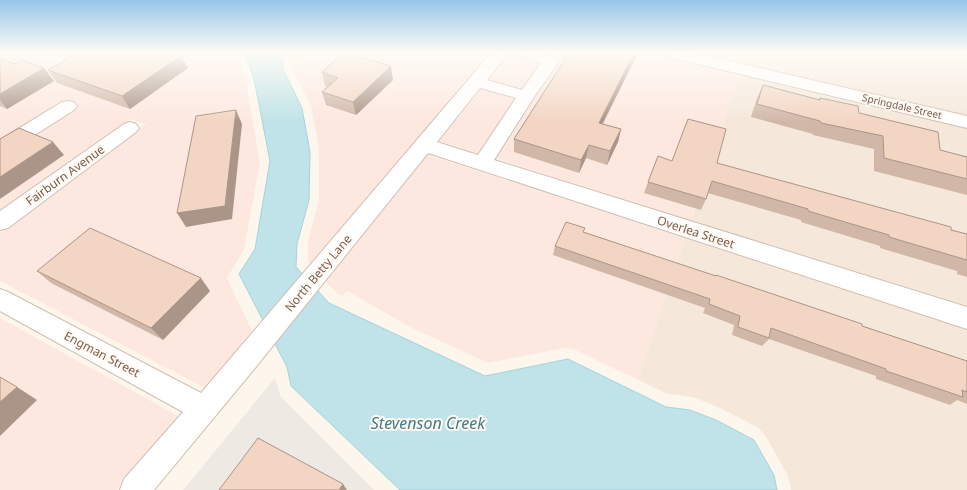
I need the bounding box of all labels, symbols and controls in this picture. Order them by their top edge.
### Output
street label: Springdale Street [861,90,944,122]
street label: Fairburn Avenue [22,141,108,209]
street label: Overlea Street [655,211,737,253]
street label: North Betty Lane [281,231,355,315]
street label: Engman Street [61,327,143,381]
water label: Stevenson Creek [371,412,486,434]

